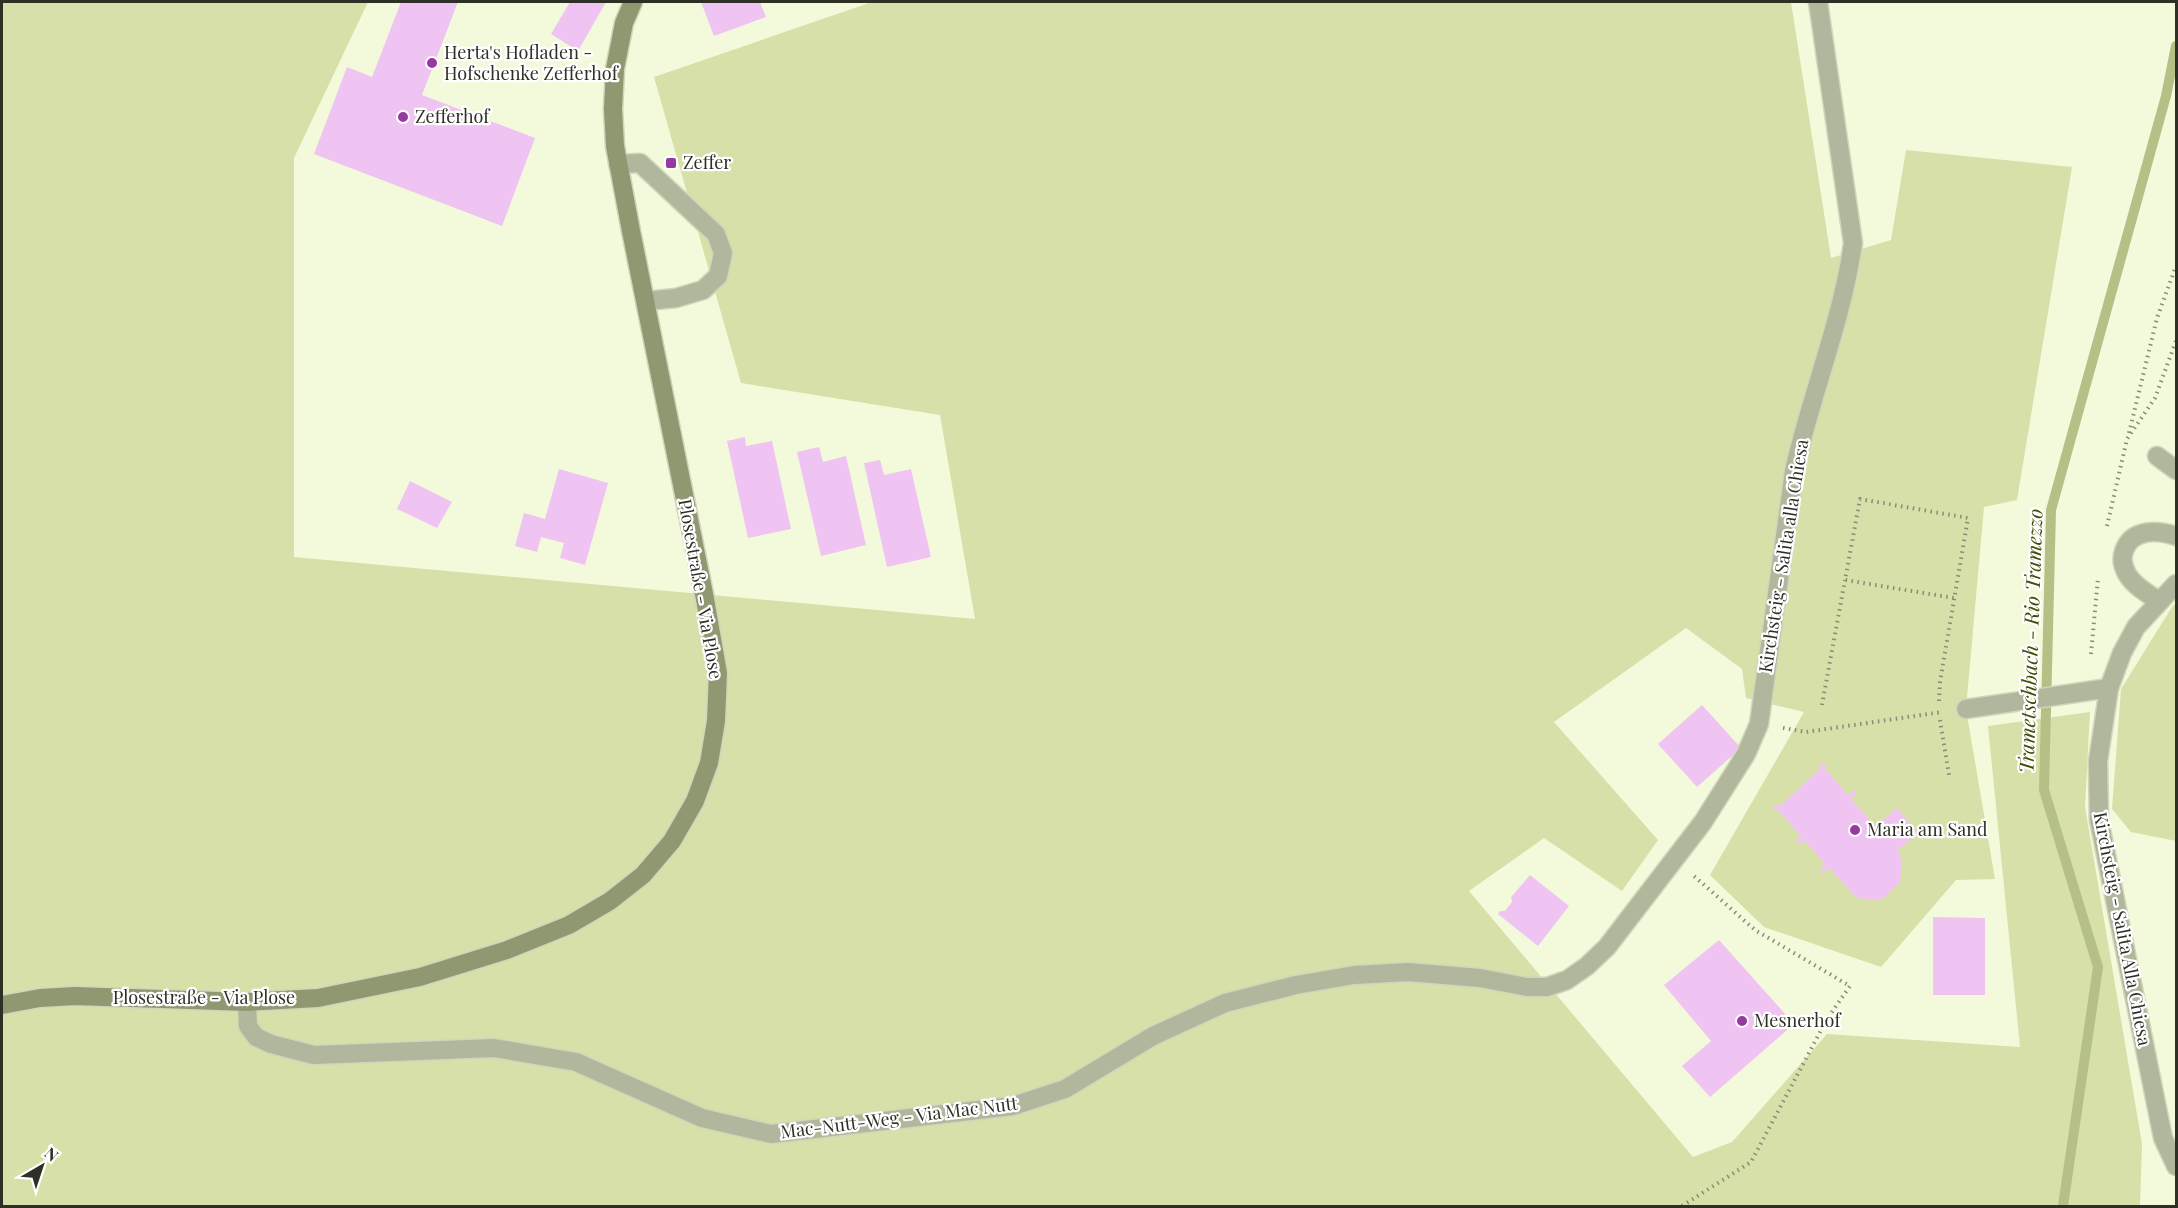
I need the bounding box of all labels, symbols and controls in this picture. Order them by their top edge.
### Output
place label: Herta's Hofladen - Hofschenke Zefferhof [444,40,620,85]
marker: Herta's Hofladen - Hofschenke Zefferhof [425,56,439,70]
place label: Zefferhof [415,104,491,128]
marker: Zefferhof [396,110,410,124]
place label: Zeffer [683,150,731,174]
marker: Zeffer [664,156,678,170]
street label: Kirchsteig - Salita alla Chiesa [1753,437,1813,674]
street label: Plosestraße - Via Plose [673,497,729,681]
water label: Trametschbach - Rio Tramezzo [2011,508,2048,774]
street label: Kirchsteig - Salita Alla Chiesa [2089,810,2157,1048]
place label: Maria am Sand [1867,817,1988,841]
marker: Maria am Sand [1848,823,1862,837]
street label: Plosestraße - Via Plose [113,985,295,1009]
place label: Mesnerhof [1754,1008,1842,1032]
marker: Mesnerhof [1735,1014,1749,1028]
street label: Mac-Nutt-Weg - Via Mac Nutt [779,1090,1020,1143]
north arrow [12,1136,72,1196]
text: N [41,1142,63,1166]

